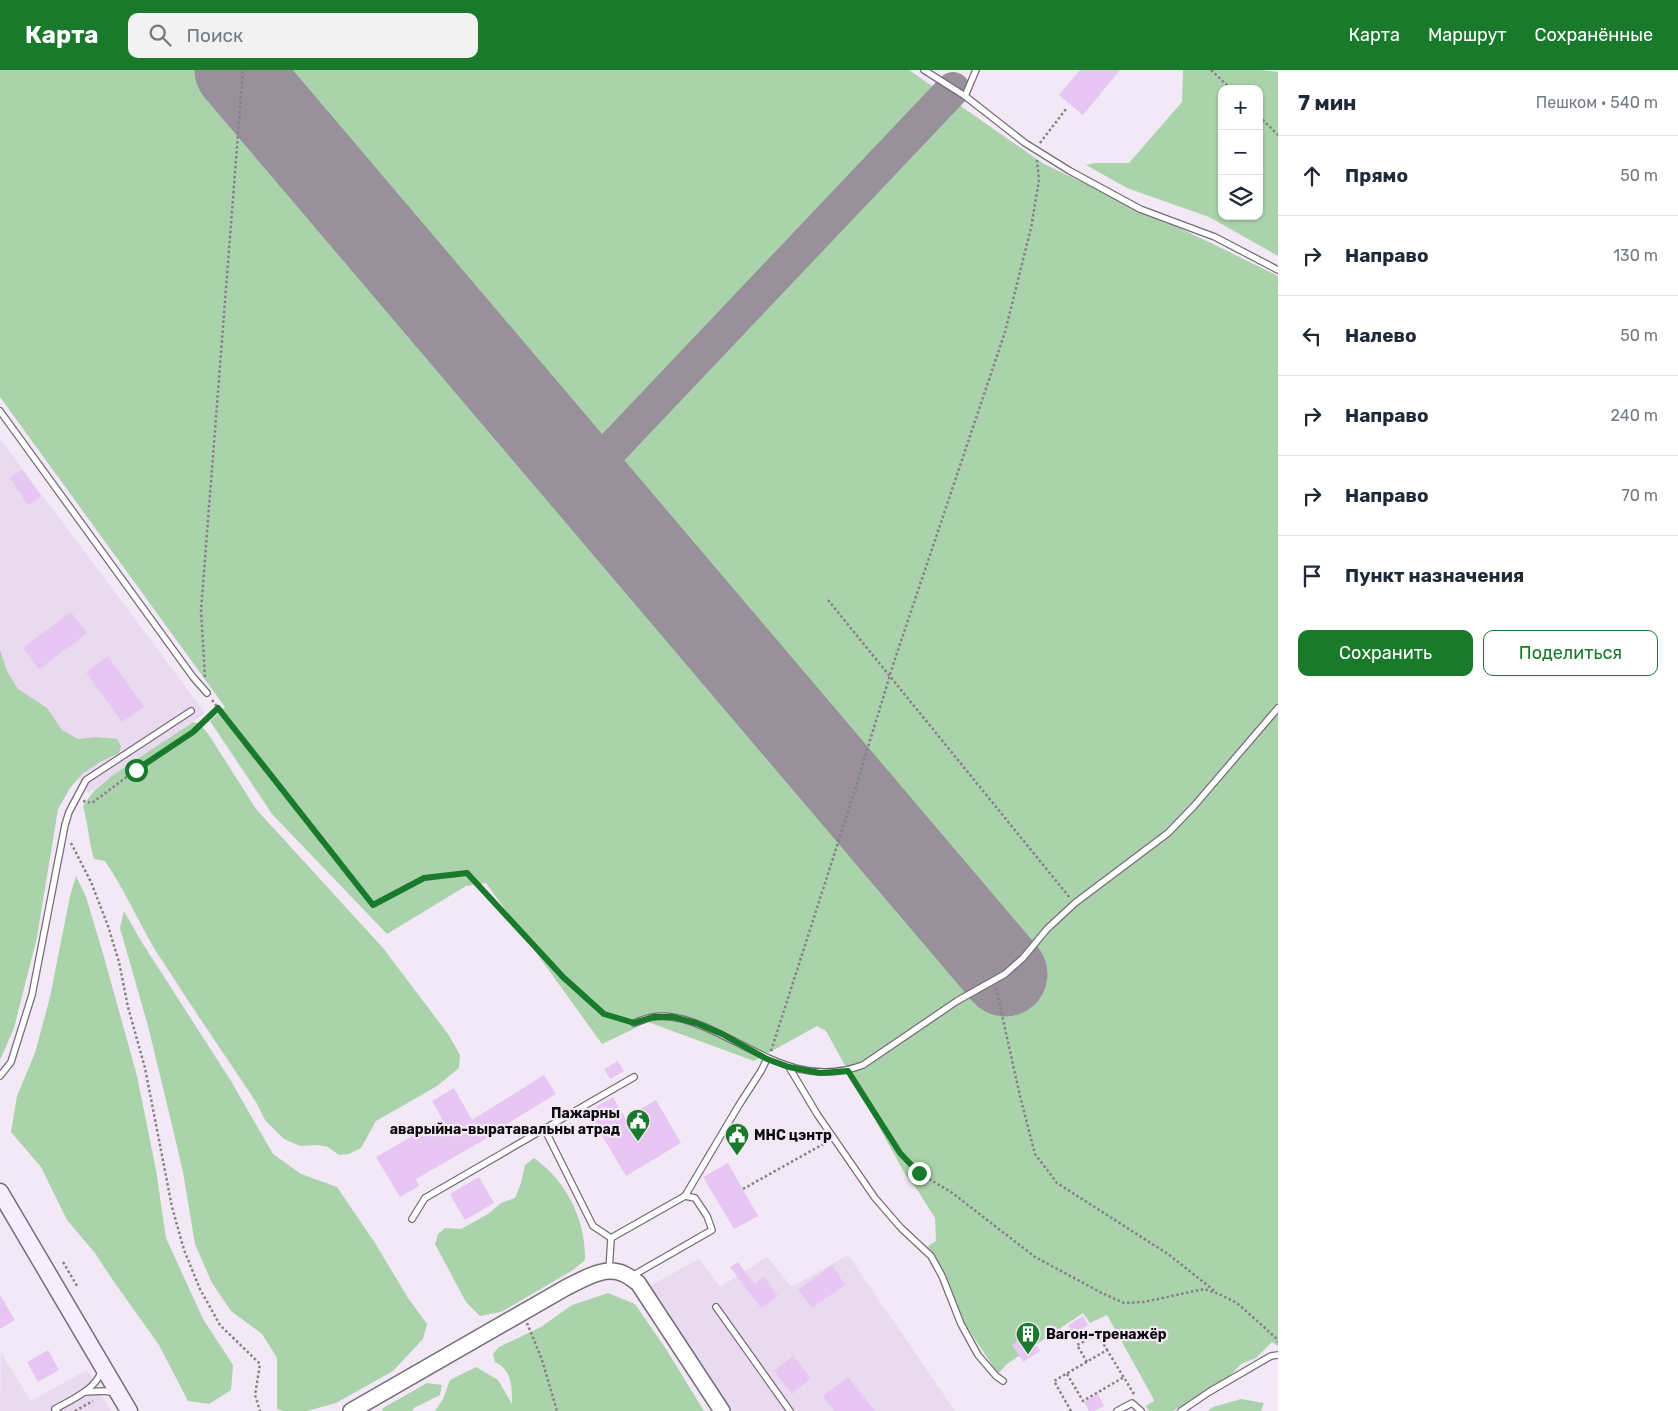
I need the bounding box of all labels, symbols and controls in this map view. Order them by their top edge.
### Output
search box [128,13,478,58]
text: Карта [25,21,98,49]
icon: search [146,21,174,49]
text: Поиск [186,24,243,47]
text: Карта [1349,24,1400,46]
text: Маршрут [1428,24,1507,46]
text: Сохранённые [1535,24,1653,46]
map controls [1218,85,1263,220]
button: + [1218,85,1263,130]
text: 7 мин [1298,90,1357,115]
text: Пешком · 540 m [1536,93,1658,112]
button: − [1218,130,1263,175]
icon: ahead [1298,162,1326,190]
text: Прямо [1345,164,1408,187]
text: 50 m [1620,166,1658,185]
button: layers [1218,175,1263,220]
icon: right [1298,242,1326,270]
text: Направо [1345,244,1429,267]
text: 130 m [1613,246,1658,265]
icon: left [1298,322,1326,350]
text: Налево [1345,324,1417,347]
text: 50 m [1620,326,1658,345]
icon: right [1298,402,1326,430]
text: Направо [1345,404,1429,427]
text: 240 m [1611,406,1658,425]
icon: right [1298,482,1326,510]
text: Направо [1345,484,1429,507]
text: 70 m [1621,486,1658,505]
icon: arrive [1298,562,1326,590]
text: Пункт назначения [1345,564,1524,587]
button: Сохранить [1298,630,1473,676]
button: Поделиться [1483,630,1658,676]
route start [125,759,148,782]
place label: Пажарны аварыйна-выратавальны атрад [390,1105,620,1138]
public building icon: Пажарны аварыйна-выратавальны атрад [625,1108,651,1142]
public building icon: МНС цэнтр [724,1122,750,1156]
place label: МНС цэнтр [754,1127,832,1144]
route end [908,1162,931,1185]
building icon: Вагон-тренажёр [1015,1321,1041,1355]
place label: Вагон-тренажёр [1046,1326,1167,1343]

